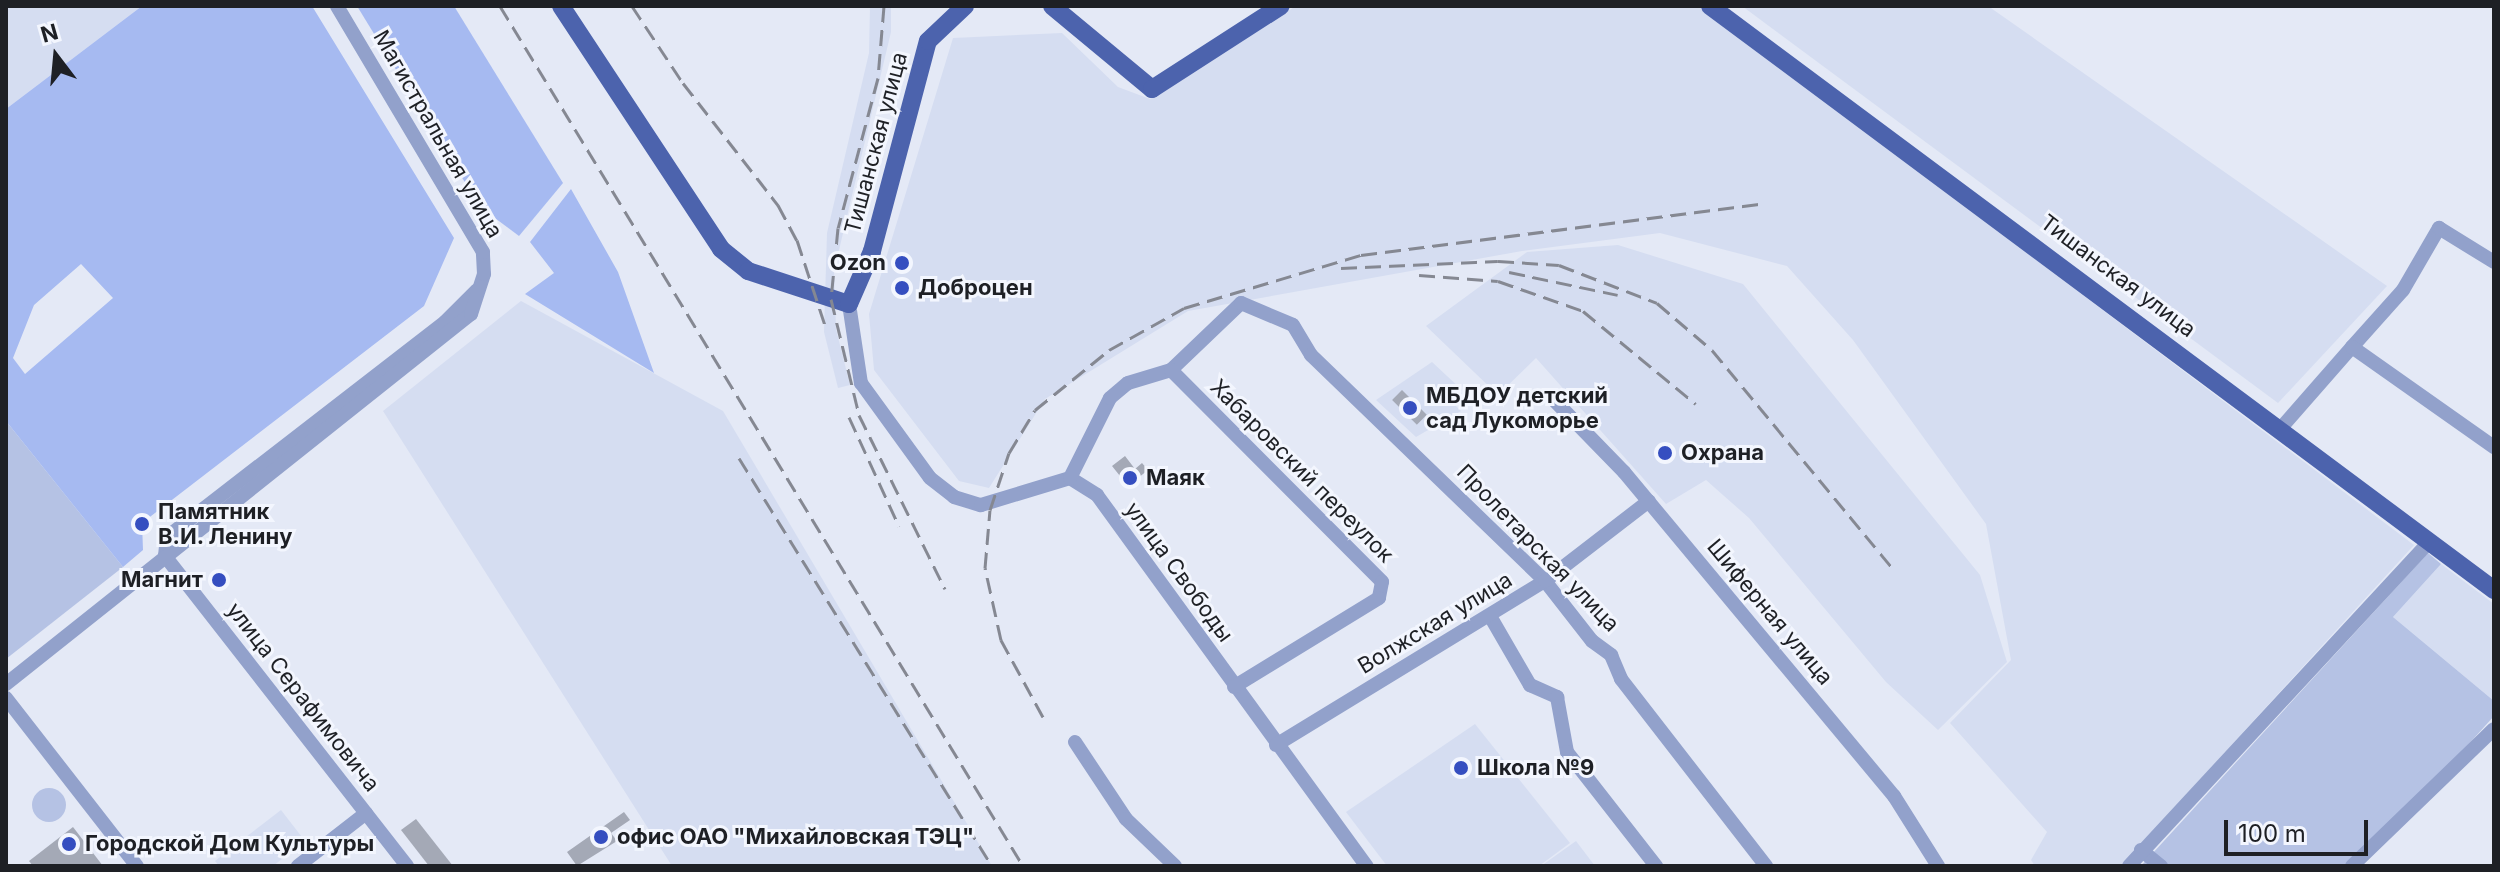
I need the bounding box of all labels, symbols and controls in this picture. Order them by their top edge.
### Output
north arrow [16,16,96,96]
text: N [38,18,61,48]
street label: Магистральная улица [368,25,508,243]
street label: Тишанская улица [839,49,913,237]
street label: Тишанская улица [2035,209,2201,343]
place label: Ozon [830,250,886,276]
marker: Ozon [893,254,911,272]
place label: Доброцен [918,275,1033,301]
marker: Доброцен [893,279,911,297]
street label: Хабаровский переулок [1205,374,1399,568]
place label: МБДОУ детский сад Лукоморье [1426,382,1608,434]
marker: МБДОУ детский сад Лукоморье [1401,399,1419,417]
place label: Охрана [1681,440,1764,466]
marker: Охрана [1656,444,1674,462]
street label: Пролетарская улица [1451,459,1625,637]
place label: Mаяк [1146,465,1205,491]
marker: Mаяк [1121,469,1139,487]
street label: улица Свободы [1119,497,1239,647]
place label: Памятник В.И. Ленину [158,498,293,550]
marker: Памятник В.И. Ленину [133,515,151,533]
street label: Шиферная улица [1701,534,1839,690]
place label: Магнит [121,567,203,593]
street label: Волжская улица [1353,567,1517,679]
marker: Магнит [210,571,228,589]
street label: улица Серафимовича [221,597,385,797]
place label: Школа №9 [1477,755,1594,781]
marker: Школа №9 [1452,759,1470,777]
scale bar [2228,804,2372,854]
text: 100 m [2238,819,2306,848]
place label: офис ОАО "Михайловская ТЭЦ" [617,824,974,850]
marker: офис ОАО "Михайловская ТЭЦ" [592,828,610,846]
place label: Городской Дом Культуры [85,831,374,857]
marker: Городской Дом Культуры [60,835,78,853]

